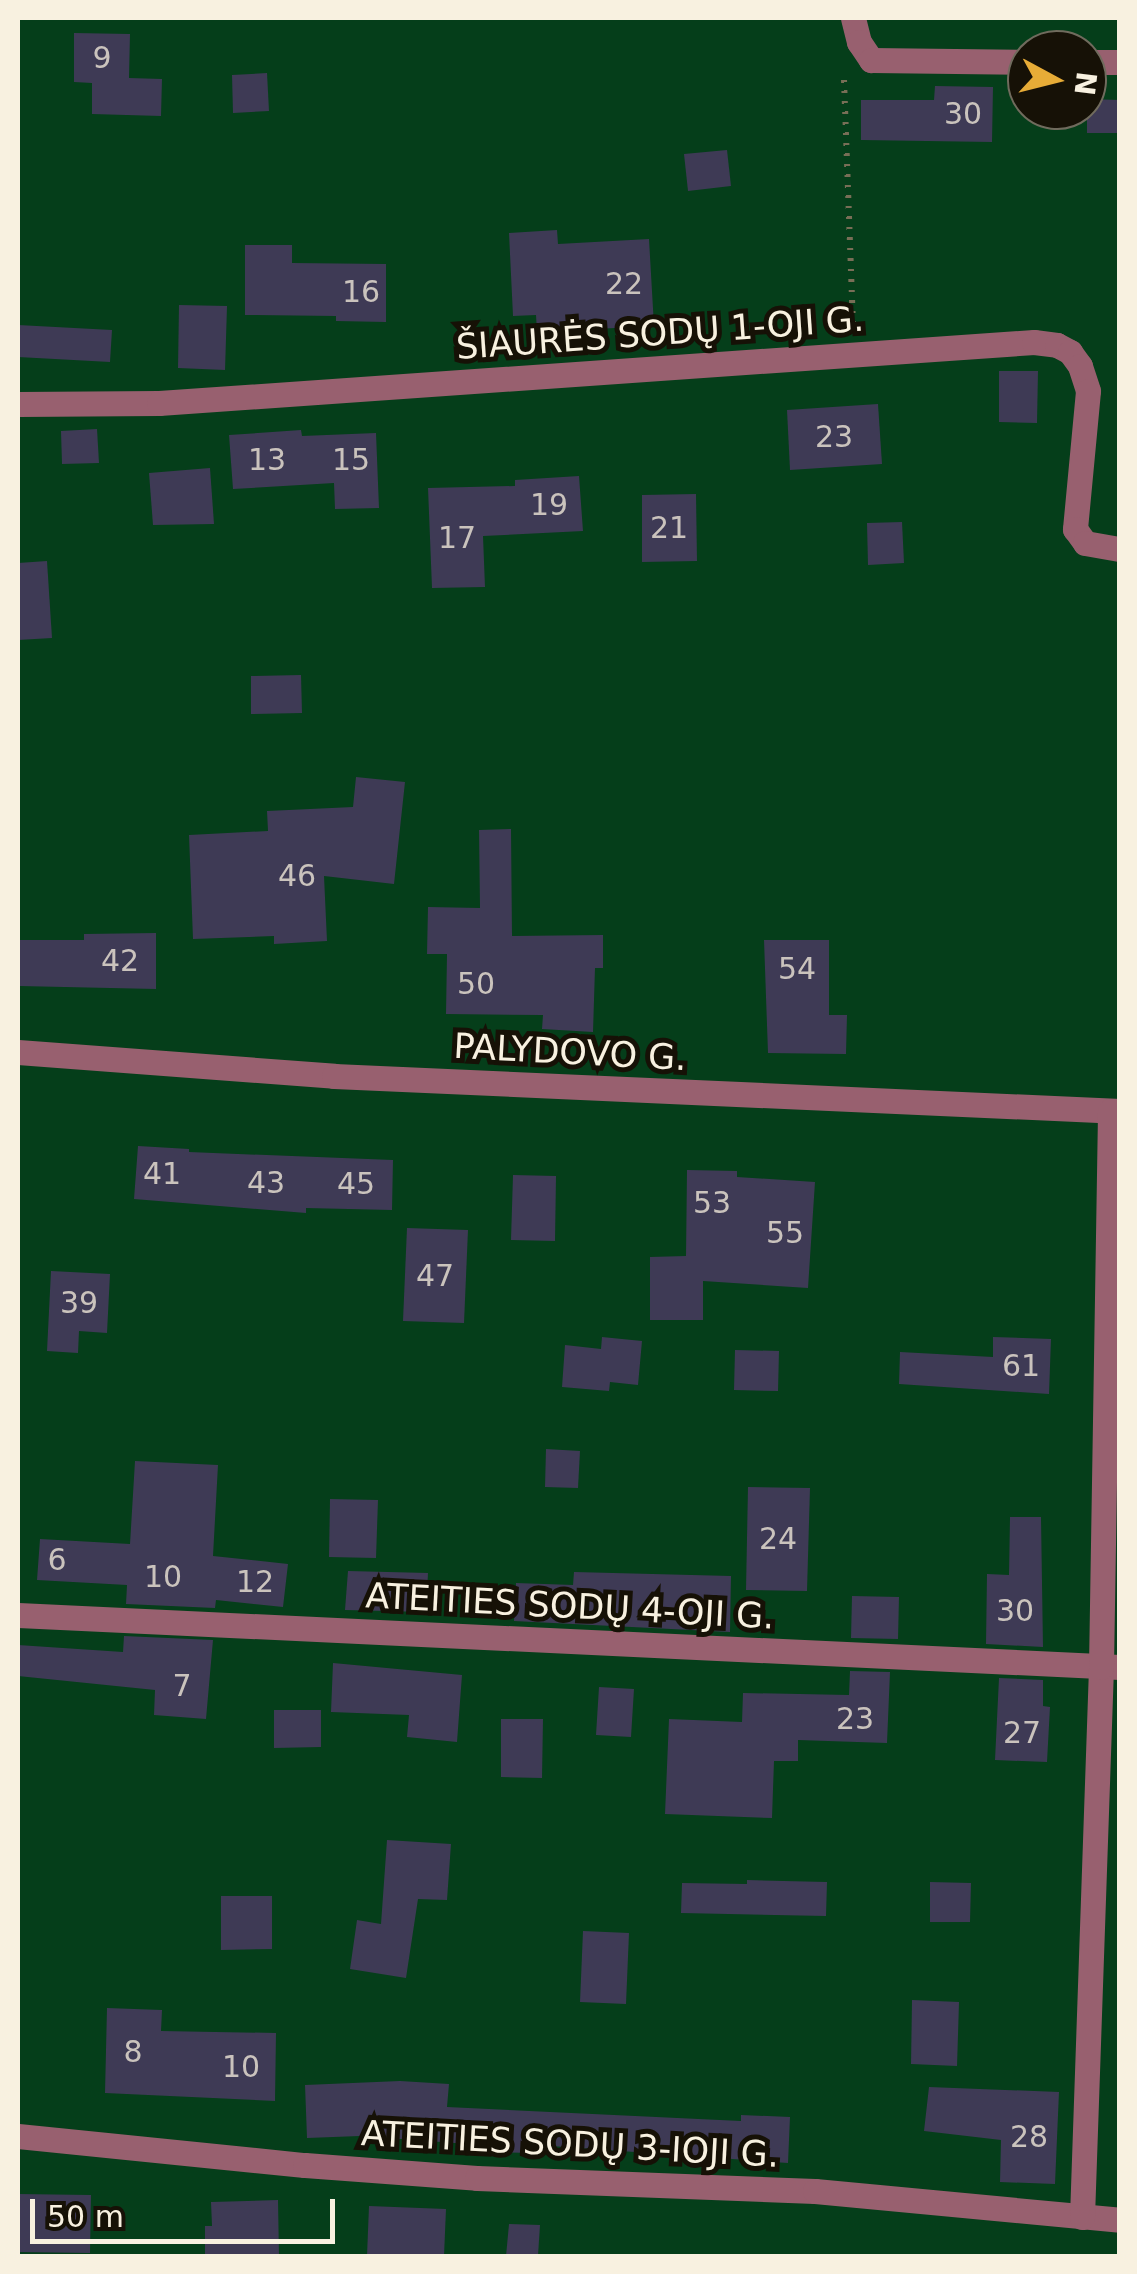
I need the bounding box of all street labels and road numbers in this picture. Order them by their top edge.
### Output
street label: ŠIAURĖS SODŲ 1-OJI G. [455,298,865,368]
street label: PALYDOVO G. [452,1025,688,1079]
street label: ATEITIES SODŲ 4-OJI G. [365,1574,775,1638]
street label: ATEITIES SODŲ 3-IOJI G. [360,2112,780,2176]

